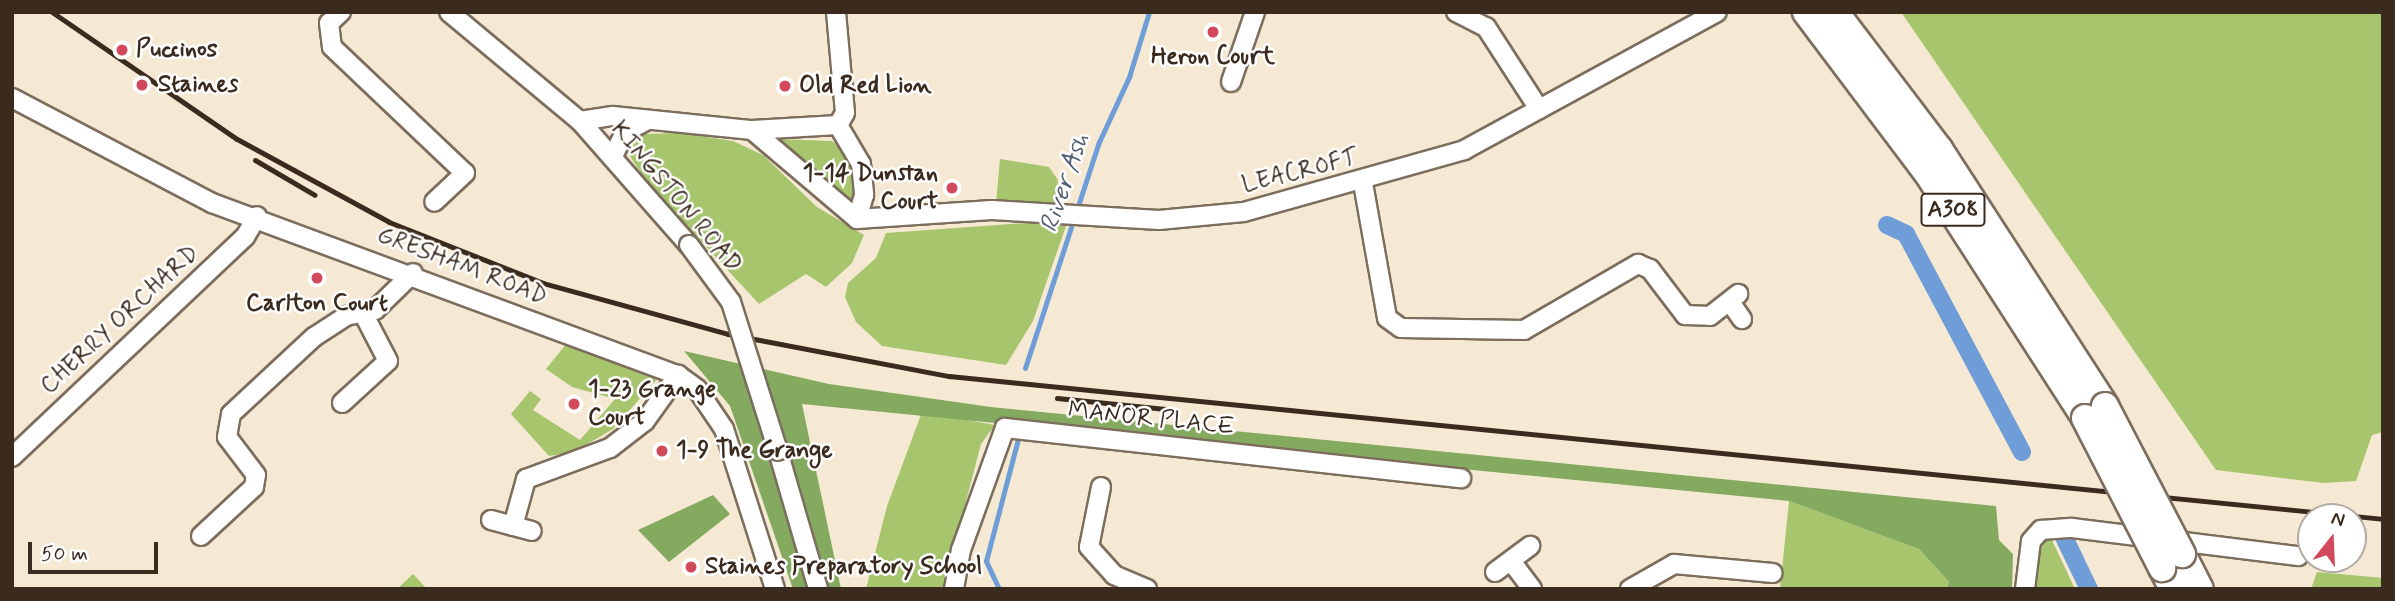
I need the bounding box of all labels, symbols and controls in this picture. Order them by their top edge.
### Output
marker: Heron Court [1205,24,1221,40]
place label: Puccinos [136,36,218,64]
marker: Puccinos [114,42,130,58]
place label: Heron Court [1152,43,1274,71]
place label: Staines [158,71,238,99]
place label: Old Red Lion [799,72,928,100]
marker: Staines [132,75,152,95]
marker: Old Red Lion [777,78,793,94]
street label: KINGSTON ROAD [604,115,748,279]
water label: River Ash [1034,129,1098,237]
street label: LEACROFT [1239,144,1361,200]
place label: 1-14 Dunstan Court [803,160,938,216]
marker: 1-14 Dunstan Court [944,180,960,196]
road number: A308 [1920,190,1986,230]
street label: GRESHAM ROAD [374,221,550,311]
street label: CHERRY ORCHARD [37,242,203,398]
marker: Carlton Court [309,270,325,286]
place label: Carlton Court [245,290,389,318]
place label: 1-23 Grange Court [588,376,716,432]
marker: 1-23 Grange Court [566,396,582,412]
street label: MANOR PLACE [1066,396,1236,442]
place label: 1-9 The Grange [676,437,837,465]
marker: 1-9 The Grange [654,443,670,459]
north arrow [2297,503,2367,573]
text: N [2328,506,2348,533]
scale bar [32,528,161,572]
text: 50 m [41,540,88,568]
place label: Staines Preparatory School [705,553,979,581]
marker: Staines Preparatory School [683,559,699,575]

